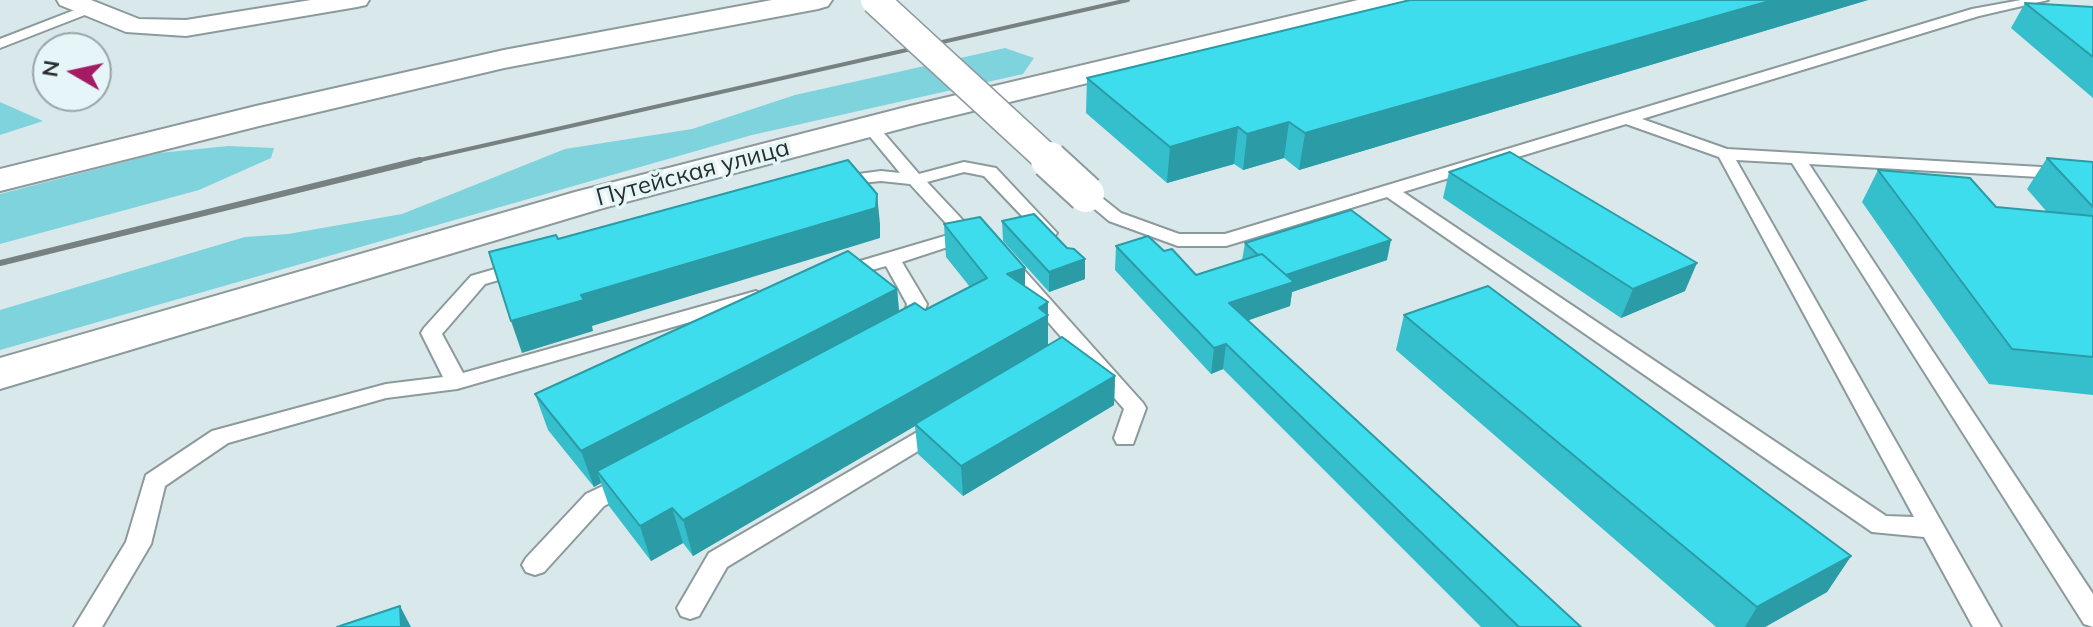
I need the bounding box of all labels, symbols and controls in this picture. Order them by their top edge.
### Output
north arrow [32,32,112,112]
text: N [35,58,65,79]
street label: Путейская улица [593,133,793,213]

